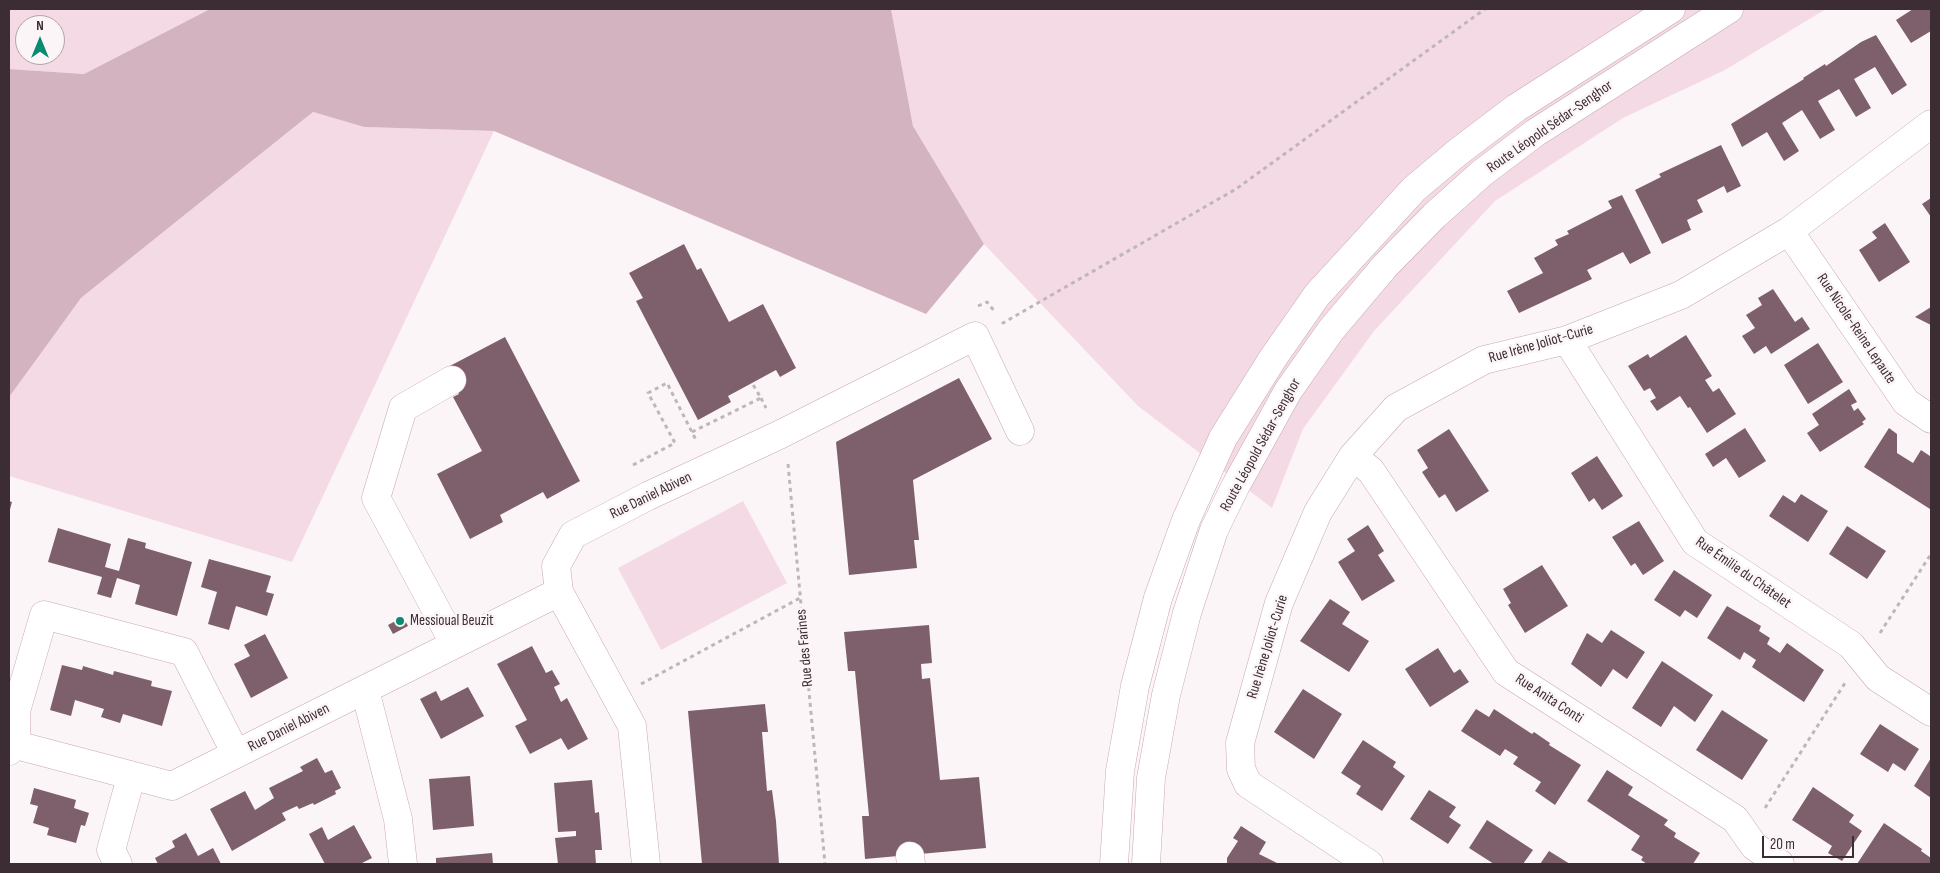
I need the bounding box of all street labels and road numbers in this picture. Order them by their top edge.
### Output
street label: Route Léopold Sédar-Senghor [1484,77,1616,177]
street label: Rue Nicole-Reine Lepaute [1812,270,1900,388]
street label: Rue Irène Joliot-Curie [1487,321,1595,367]
street label: Route Léopold Sédar-Senghor [1217,375,1305,515]
street label: Rue Daniel Abiven [607,468,695,524]
street label: Rue Émilie du Châtelet [1692,533,1794,613]
street label: Rue Irène Joliot-Curie [1244,593,1292,701]
street label: Rue des Farines [793,608,817,688]
street label: Rue Anita Conti [1512,670,1586,728]
street label: Rue Daniel Abiven [245,700,333,756]

